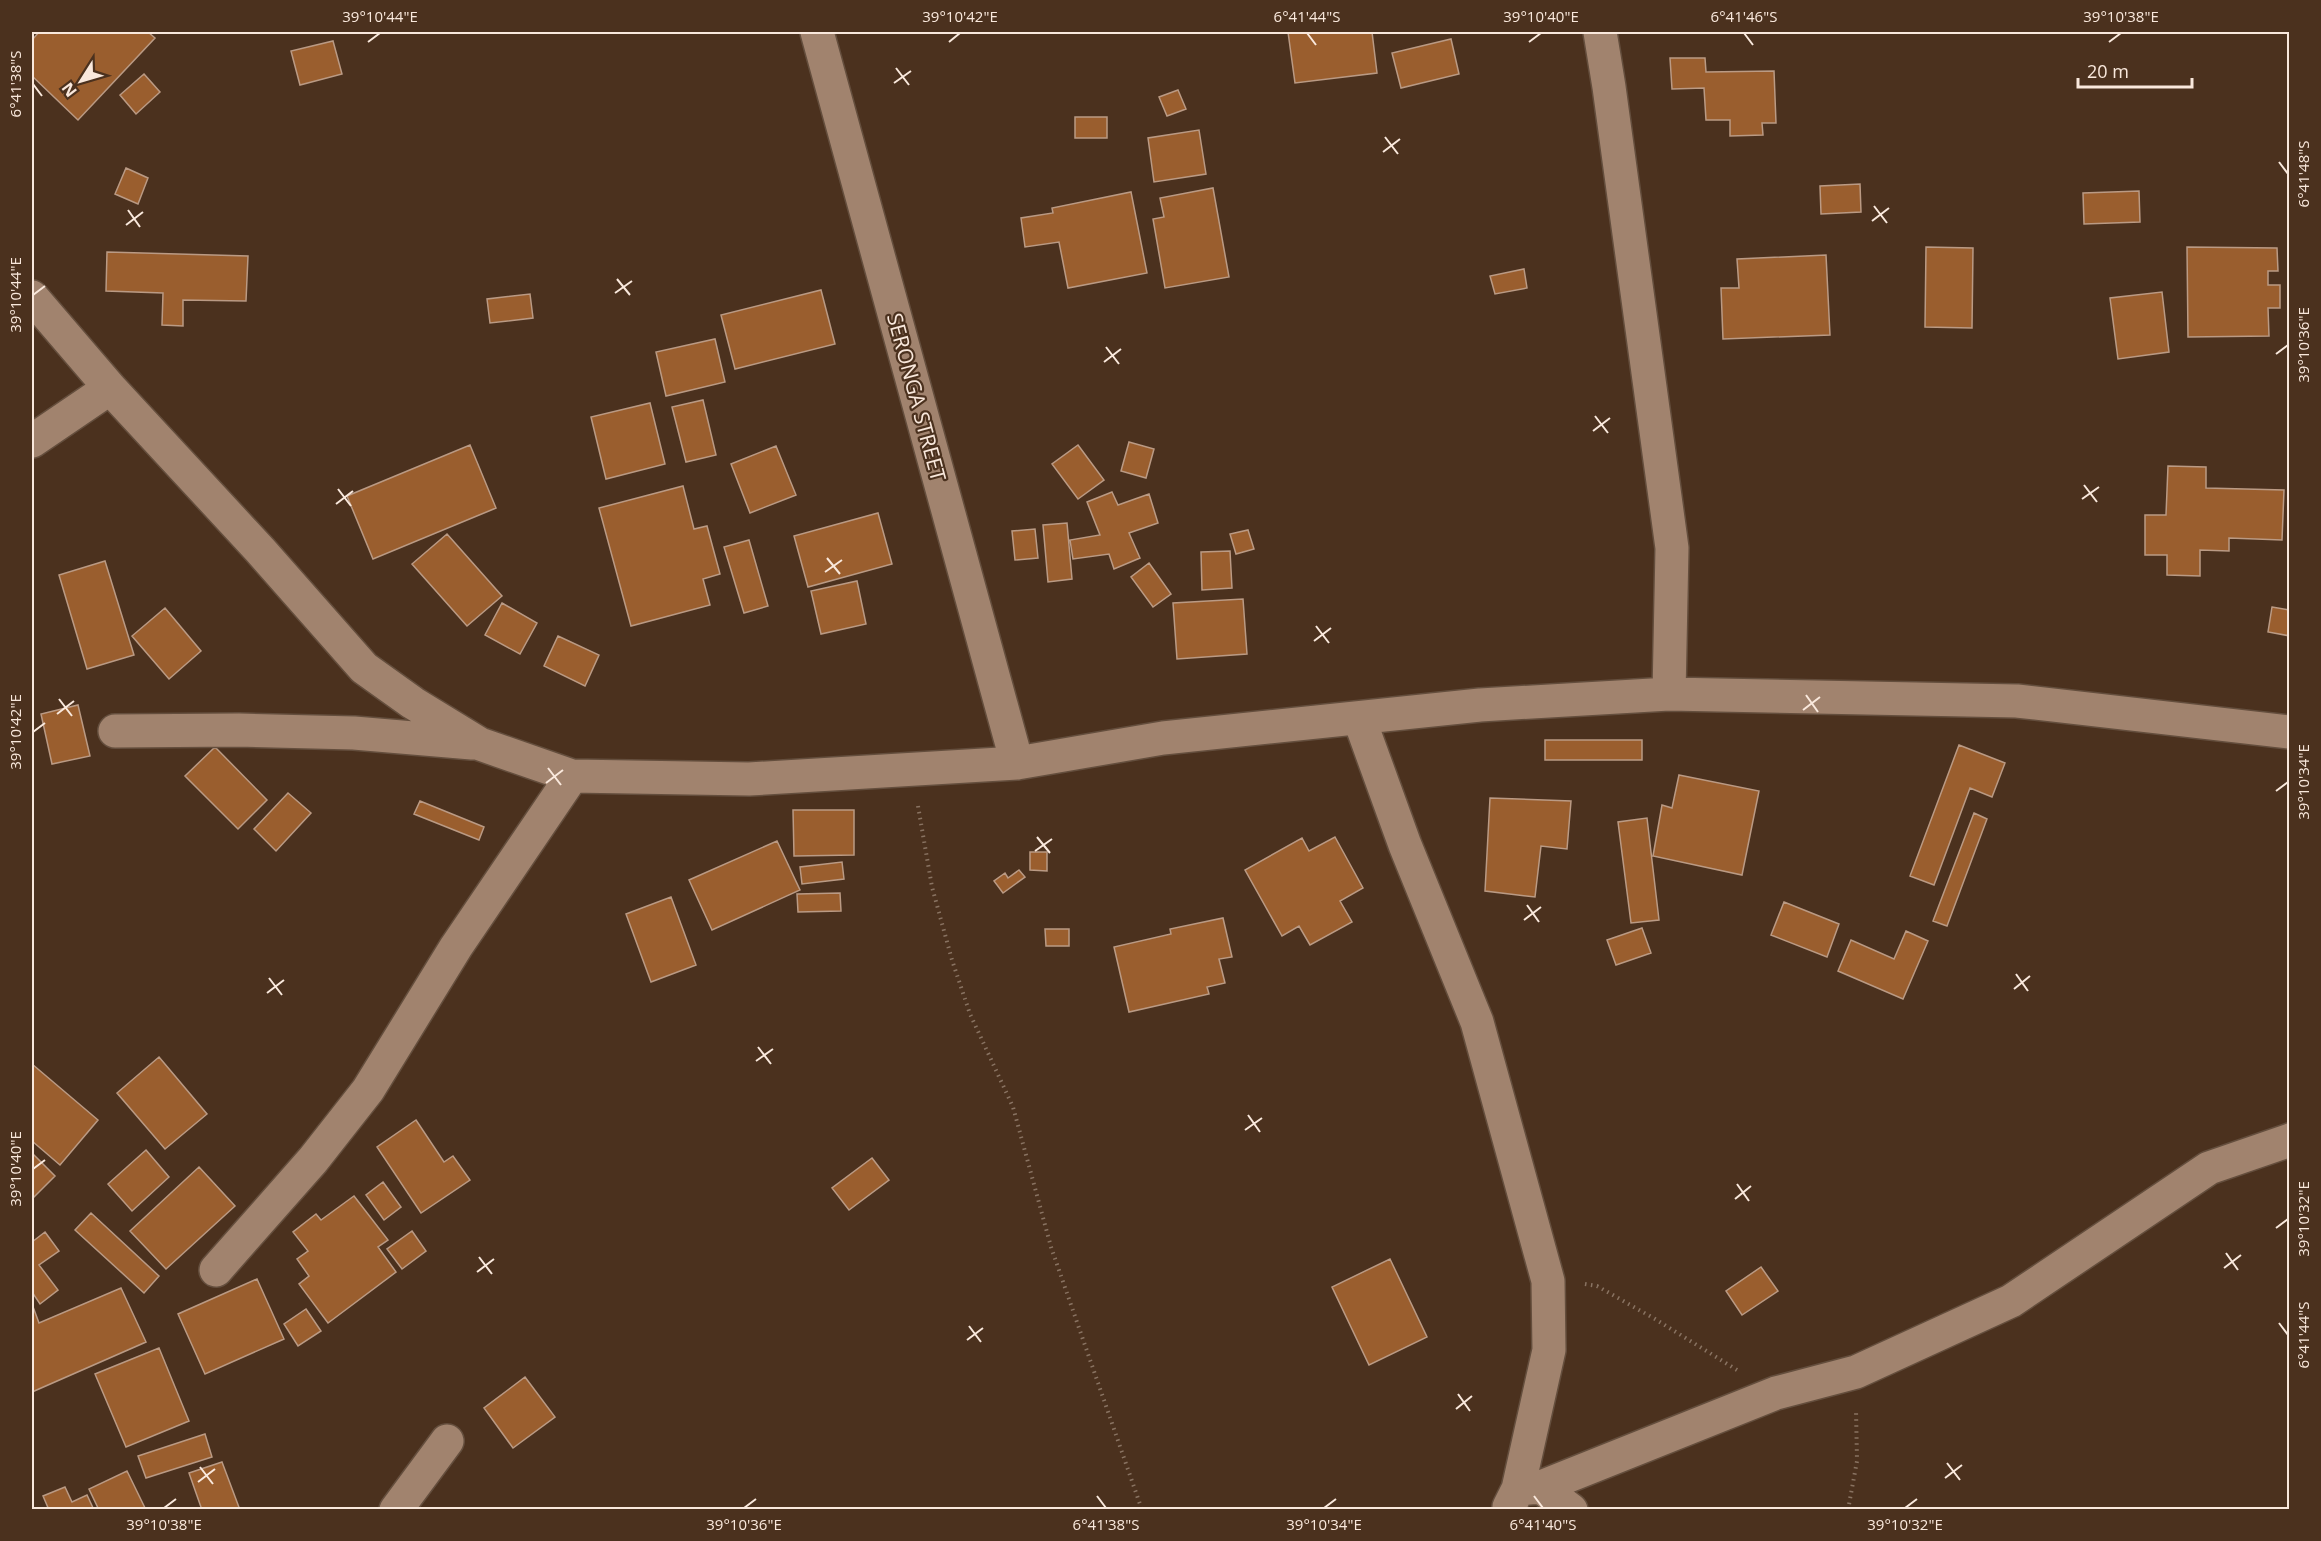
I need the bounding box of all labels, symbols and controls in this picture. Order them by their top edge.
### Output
text: 39°10'44"E [342,6,418,26]
text: 39°10'42"E [922,6,998,26]
text: 6°41'44"S [1274,6,1340,26]
text: 39°10'40"E [1503,6,1579,26]
text: 6°41'46"S [1711,6,1777,26]
text: 39°10'38"E [2083,6,2159,26]
text: 6°41'38"S [5,51,25,117]
north arrow [51,51,111,111]
scale bar [2078,51,2192,89]
text: 20 m [2087,59,2129,83]
text: N [56,78,82,102]
text: 6°41'48"S [2293,141,2313,207]
text: 39°10'44"E [5,257,25,333]
text: 39°10'36"E [2293,307,2313,383]
street label: SERONGA STREET [881,310,953,485]
text: 39°10'42"E [5,694,25,770]
text: 39°10'34"E [2293,744,2313,820]
text: 39°10'40"E [5,1131,25,1207]
text: 39°10'32"E [2293,1181,2313,1257]
text: 6°41'44"S [2293,1302,2313,1368]
text: 39°10'38"E [126,1514,202,1534]
text: 39°10'36"E [706,1514,782,1534]
text: 6°41'38"S [1073,1514,1139,1534]
text: 39°10'34"E [1286,1514,1362,1534]
text: 6°41'40"S [1510,1514,1576,1534]
text: 39°10'32"E [1867,1514,1943,1534]

